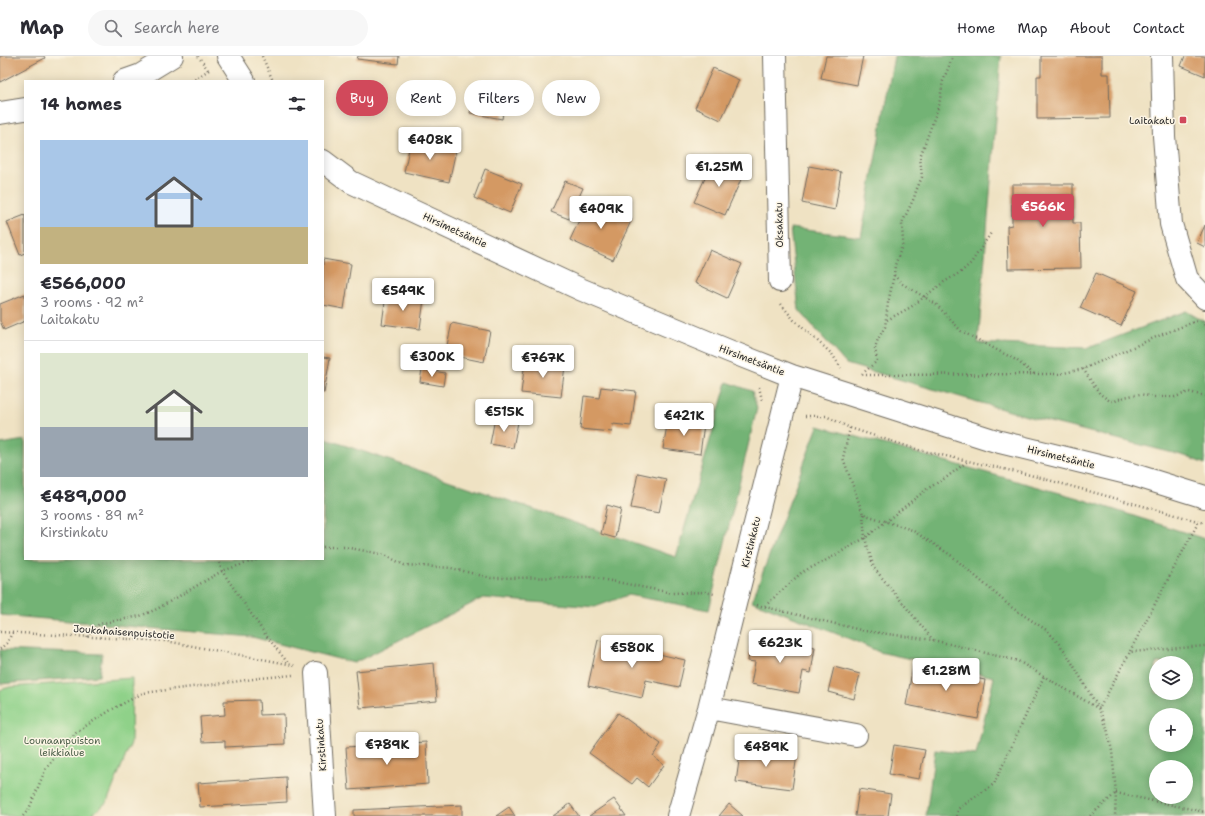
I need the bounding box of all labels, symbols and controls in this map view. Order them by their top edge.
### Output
search box [88,10,368,46]
text: Map [20,15,64,40]
icon: search [102,17,124,39]
text: Search here [134,18,220,38]
text: Home [957,19,996,37]
text: Map [1018,19,1048,37]
text: About [1070,19,1111,37]
text: Contact [1133,19,1185,37]
chip: Buy [336,80,388,116]
chip: Rent [396,80,456,116]
chip: Filters [464,80,534,116]
chip: New [542,80,600,116]
text: 14 homes [40,93,122,115]
icon: filters [286,93,308,115]
place label: Laitakatu [1129,114,1175,127]
marker: Laitakatu [1178,115,1188,125]
pin: €408K [402,127,458,161]
text: €408K [407,131,453,148]
pin: €1.25M [686,154,752,188]
text: €1.25M [695,158,743,175]
icon: home [138,166,210,238]
pin: €566K [1015,194,1071,228]
pin: €409K [573,196,629,230]
text: €566K [1021,198,1065,215]
text: €409K [578,200,624,217]
street label: Oksakatu [772,202,786,248]
street label: Hirsimetsäntie [421,209,490,251]
text: €566,000 [40,272,126,294]
pin: €549K [375,278,431,312]
text: €549K [381,282,425,299]
text: 3 rooms · 92 m² [40,294,144,311]
text: Laitakatu [40,311,100,328]
street label: Hirsimetsäntie [717,341,787,379]
pin: €300K [404,344,460,378]
pin: €767K [515,345,571,379]
text: €300K [409,348,455,365]
text: €767K [521,349,565,366]
icon: home [138,379,210,451]
pin: €515K [476,399,532,433]
text: €515K [484,403,524,420]
pin: €421K [656,403,712,437]
text: €421K [664,407,704,424]
street label: Hirsimetsäntie [1026,442,1097,472]
text: €489,000 [40,485,127,507]
text: 3 rooms · 89 m² [40,507,144,524]
street label: Kirstinkatu [738,515,764,569]
text: Kirstinkatu [40,524,108,541]
street label: Joukahaisenpuistotie [73,622,176,642]
pin: €623K [752,630,808,664]
text: €623K [758,634,802,651]
pin: €580K [604,635,660,669]
text: €580K [610,639,654,656]
map controls [1149,656,1193,804]
button: layers [1149,656,1193,700]
pin: €1.28M [913,658,979,692]
text: €1.28M [922,662,970,679]
button: + [1149,708,1193,752]
street label: Kirstinkatu [313,718,329,772]
pin: €789K [359,732,415,766]
park label: Lounaanpuiston leikkialue [24,734,100,759]
pin: €489K [738,734,794,768]
text: €789K [365,736,409,753]
text: €489K [743,738,789,755]
button: − [1149,760,1193,804]

